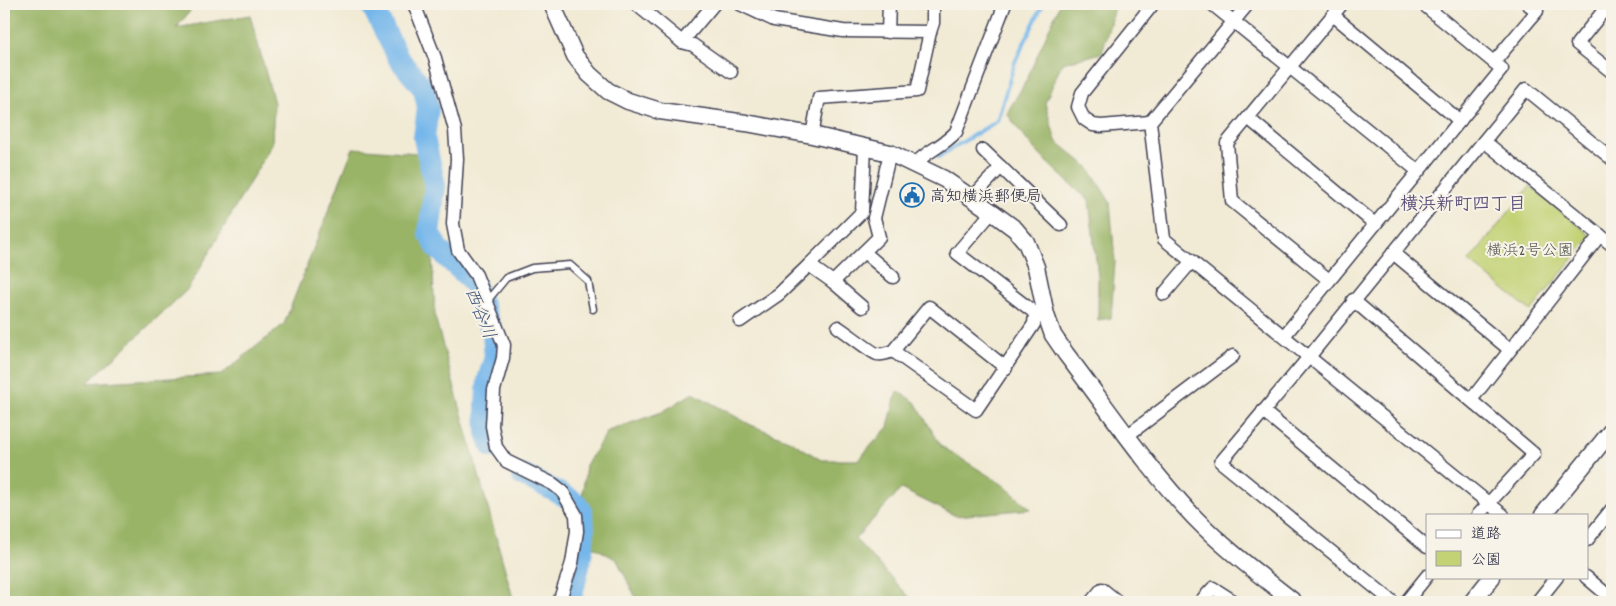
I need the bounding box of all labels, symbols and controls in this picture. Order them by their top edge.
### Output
public building icon: 高知横浜郵便局 [899,182,925,208]
place label: 高知横浜郵便局 [930,186,1042,209]
district label: 横浜新町四丁目 [1400,193,1526,218]
park label: 横浜2号公園 [1487,240,1574,263]
water label: 西谷川 [457,284,500,344]
legend [1426,514,1588,578]
text: 道路 [1471,524,1501,546]
text: 公園 [1471,550,1501,572]

